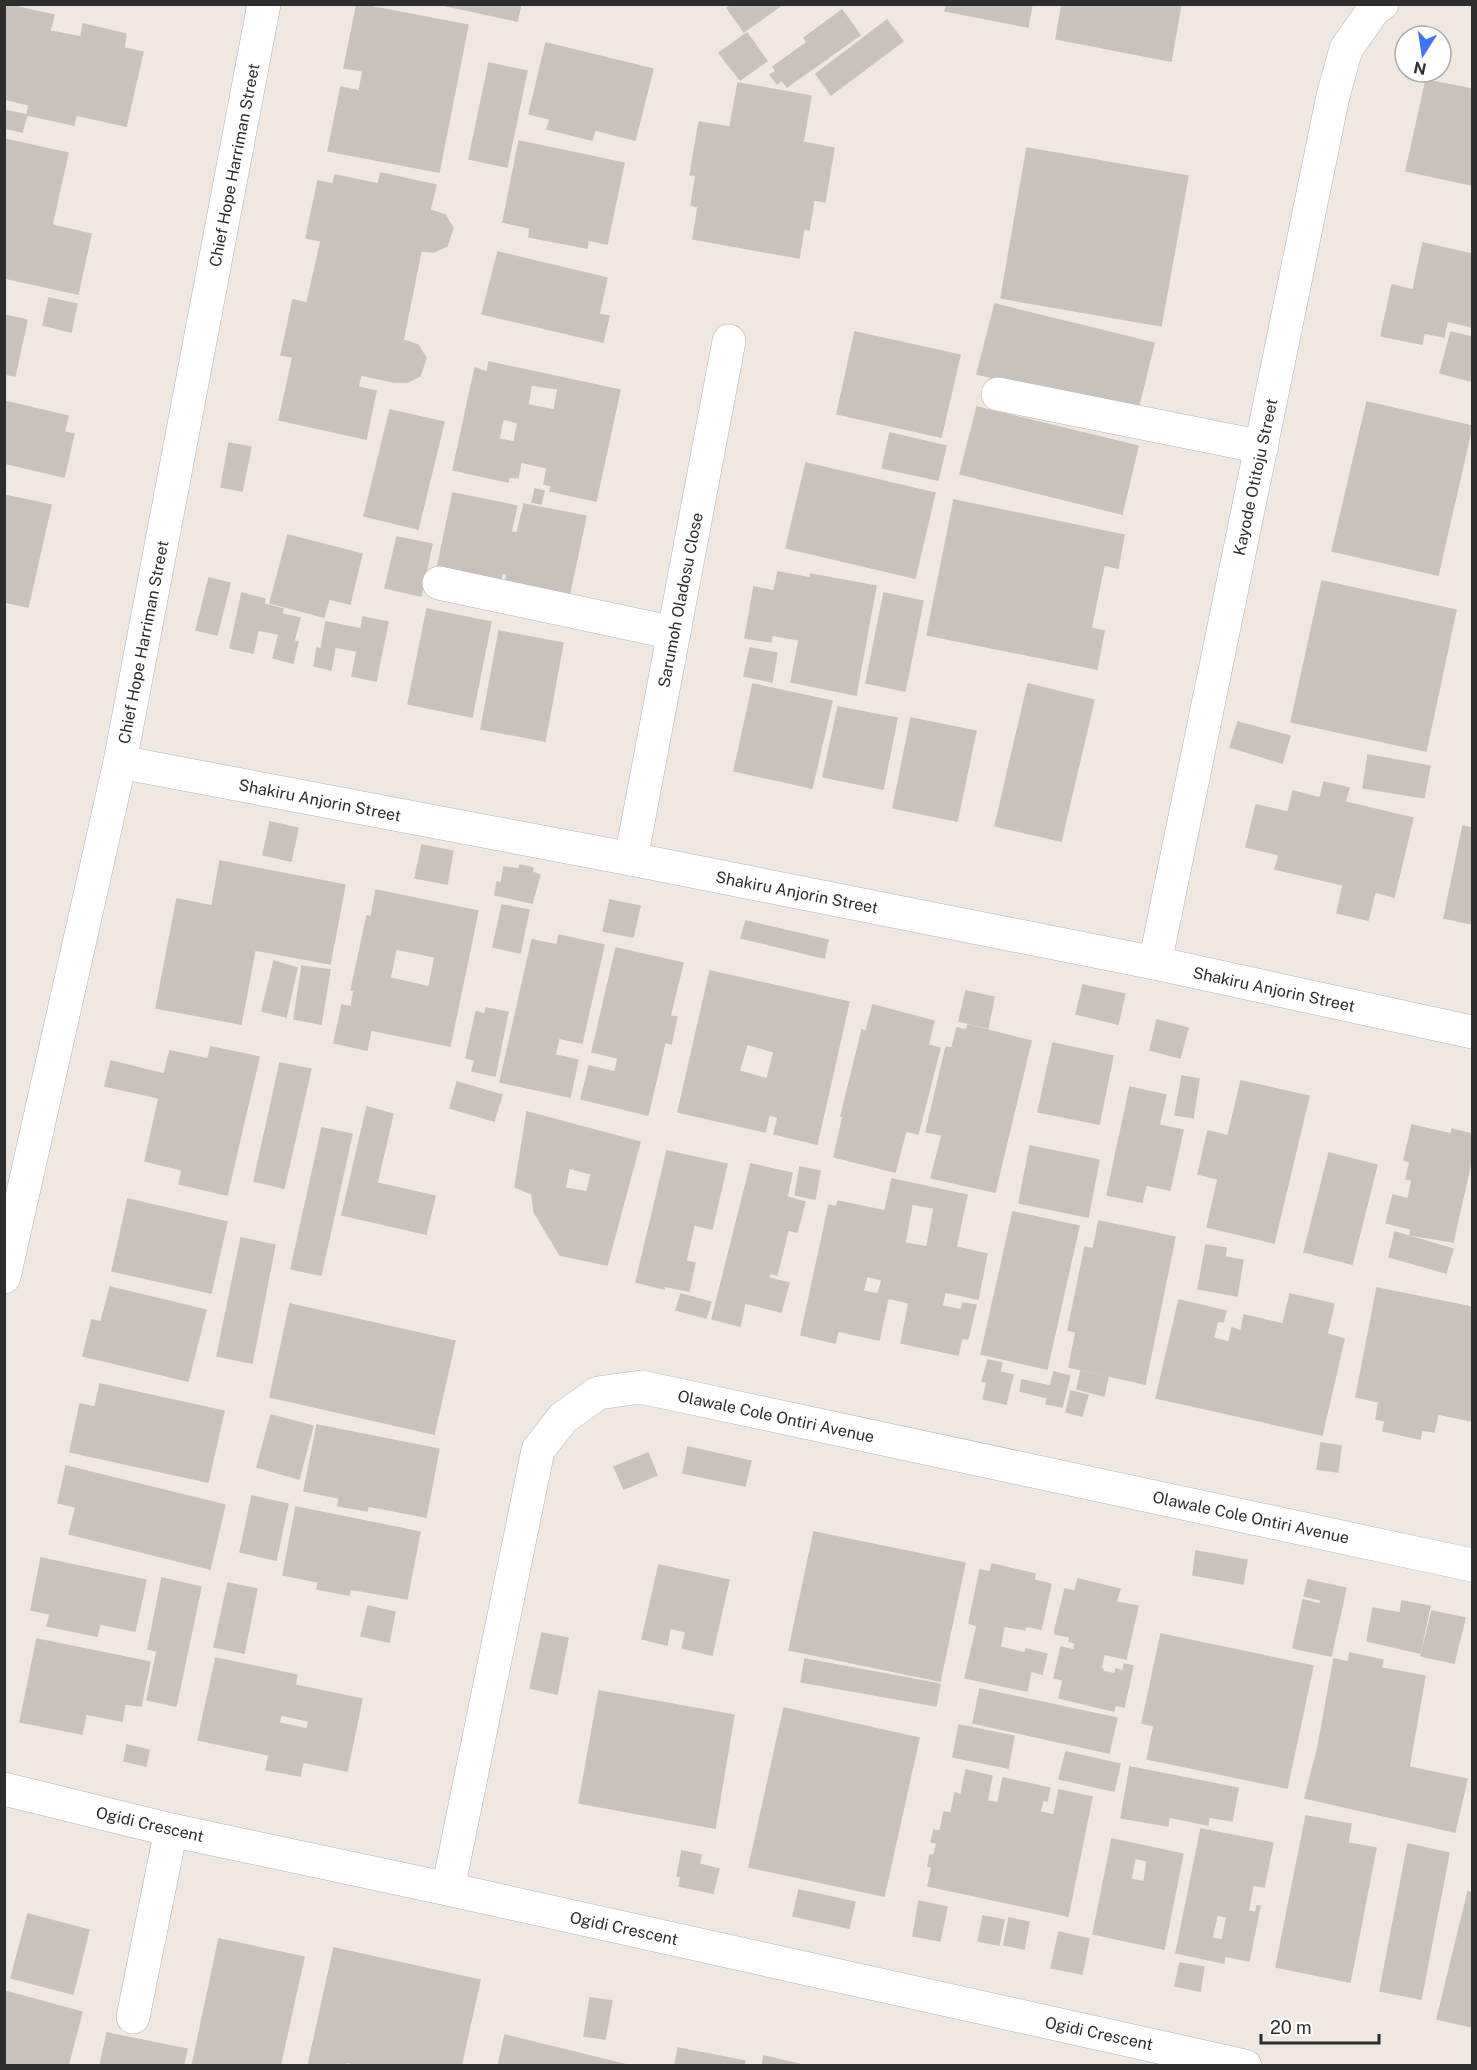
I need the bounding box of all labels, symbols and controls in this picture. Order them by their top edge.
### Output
north arrow [1393,24,1453,84]
text: N [1412,58,1428,79]
street label: Chief Hope Harriman Street [205,62,264,268]
street label: Kayode Otitoju Street [1230,397,1281,557]
street label: Sarumoh Oladosu Close [654,511,707,689]
street label: Chief Hope Harriman Street [114,539,173,745]
street label: Shakiru Anjorin Street [237,775,403,826]
street label: Shakiru Anjorin Street [714,867,880,918]
street label: Shakiru Anjorin Street [1191,963,1357,1016]
street label: Olawale Cole Ontiri Avenue [676,1386,876,1447]
street label: Olawale Cole Ontiri Avenue [1151,1487,1351,1548]
street label: Ogidi Crescent [94,1803,206,1846]
street label: Ogidi Crescent [568,1908,680,1949]
scale bar [1261,2007,1380,2045]
street label: Ogidi Crescent [1043,2013,1155,2054]
text: 20 m [1270,2017,1312,2038]

